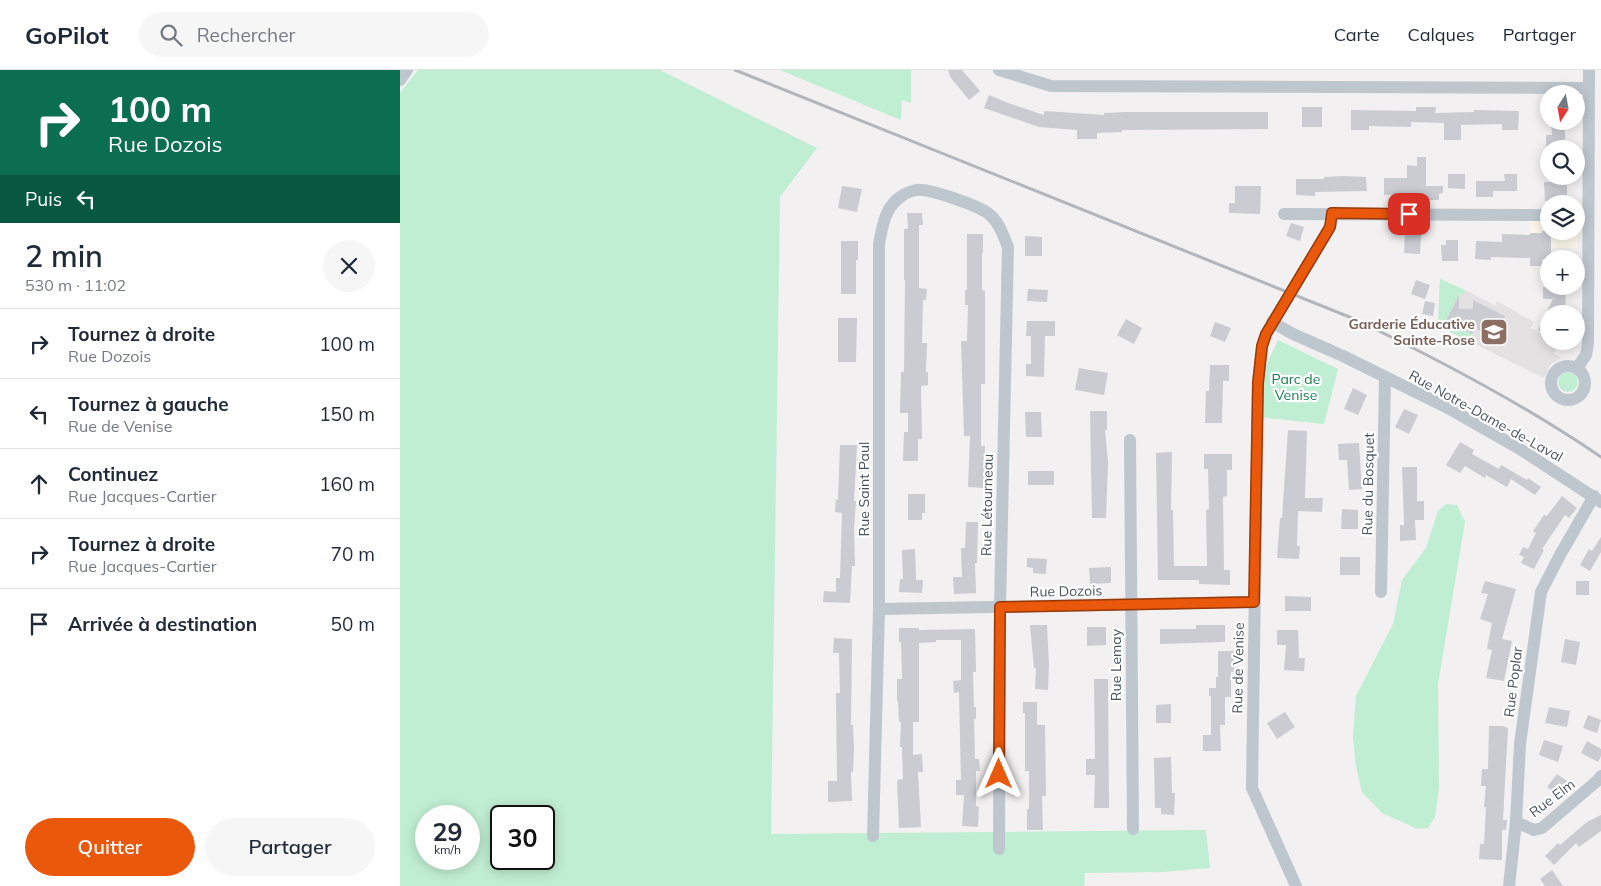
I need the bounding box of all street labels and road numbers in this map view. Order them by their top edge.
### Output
street label: Rue Notre-Dame-de-Laval [1406,366,1566,466]
street label: Rue du Bosquet [1358,432,1378,535]
street label: Rue Saint Paul [855,442,873,536]
street label: Rue Létourneau [977,454,997,556]
street label: Rue Dozois [1029,581,1103,601]
street label: Rue de Venise [1228,622,1248,714]
street label: Rue Lemay [1107,628,1125,701]
street label: Rue Poplar [1500,645,1526,718]
street label: Rue Elm [1525,775,1579,821]

